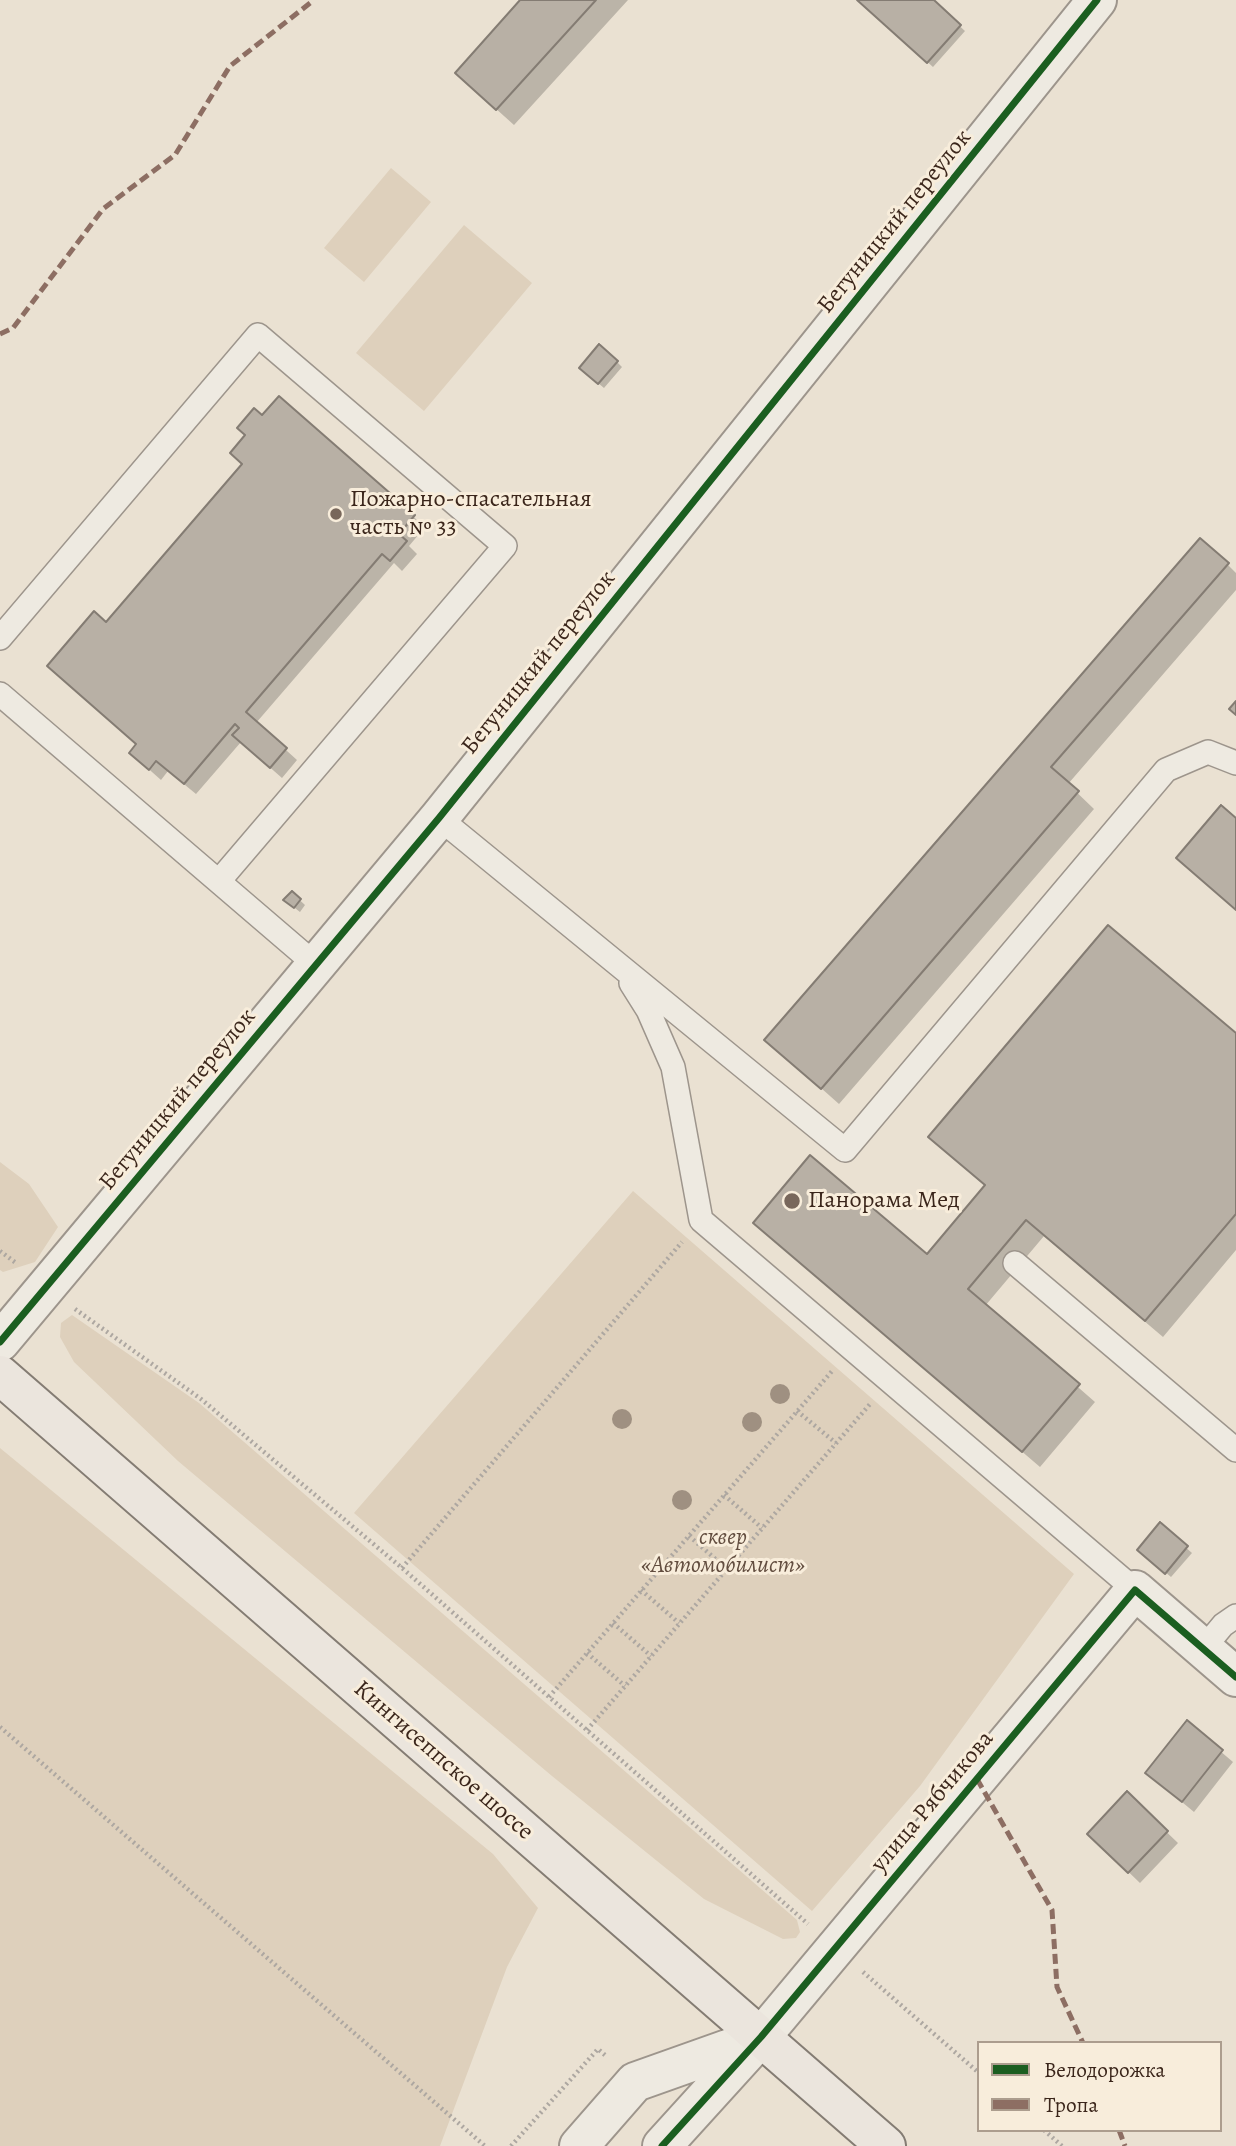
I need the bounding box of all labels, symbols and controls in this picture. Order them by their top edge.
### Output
street label: Бегуницкий переулок [812,124,978,320]
place label: Пожарно-спасательная часть № 33 [350,486,592,542]
marker: Пожарно-спасательная часть № 33 [328,506,344,522]
street label: Бегуницкий переулок [456,565,622,761]
street label: Бегуницкий переулок [94,1003,262,1197]
place label: Панорама Мед [808,1187,960,1215]
marker: Панорама Мед [782,1191,802,1211]
park label: сквер «Автомобилист» [641,1524,805,1580]
street label: Кингисеппское шоссе [347,1675,539,1847]
street label: улица Рябчикова [866,1725,1000,1879]
legend [977,2041,1222,2132]
text: Велодорожка [1044,2056,1165,2084]
text: Тропа [1044,2091,1098,2119]

